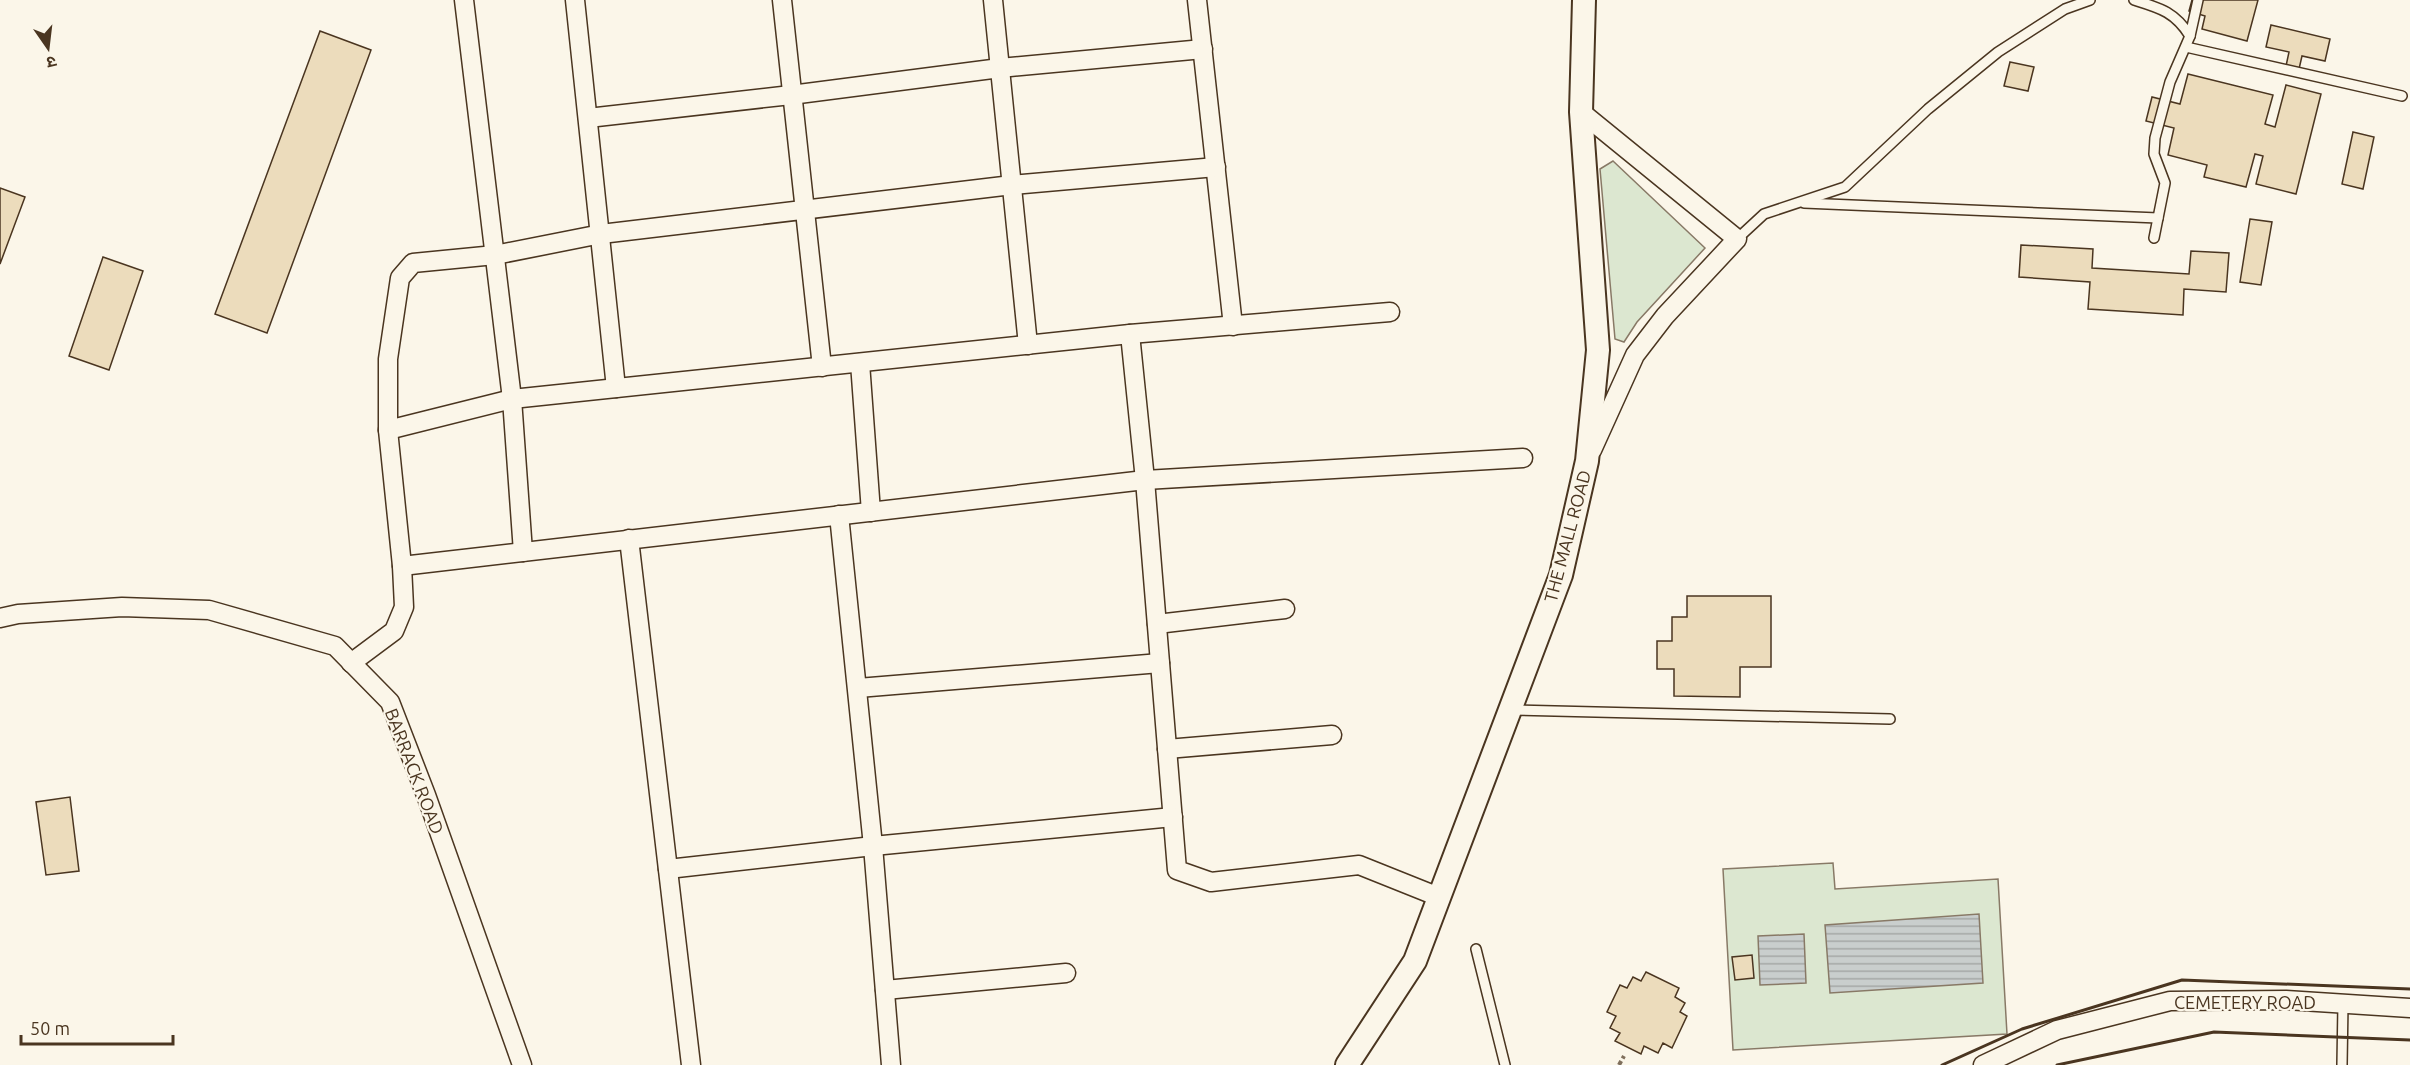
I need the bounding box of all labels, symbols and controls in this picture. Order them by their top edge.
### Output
north arrow [18,18,78,78]
text: उ [44,53,58,73]
street label: THE MALL ROAD [1540,468,1594,604]
street label: BARRACK ROAD [382,705,448,837]
street label: CEMETERY ROAD [2174,992,2316,1012]
scale bar [21,1008,172,1046]
text: 50 m [30,1018,70,1038]

